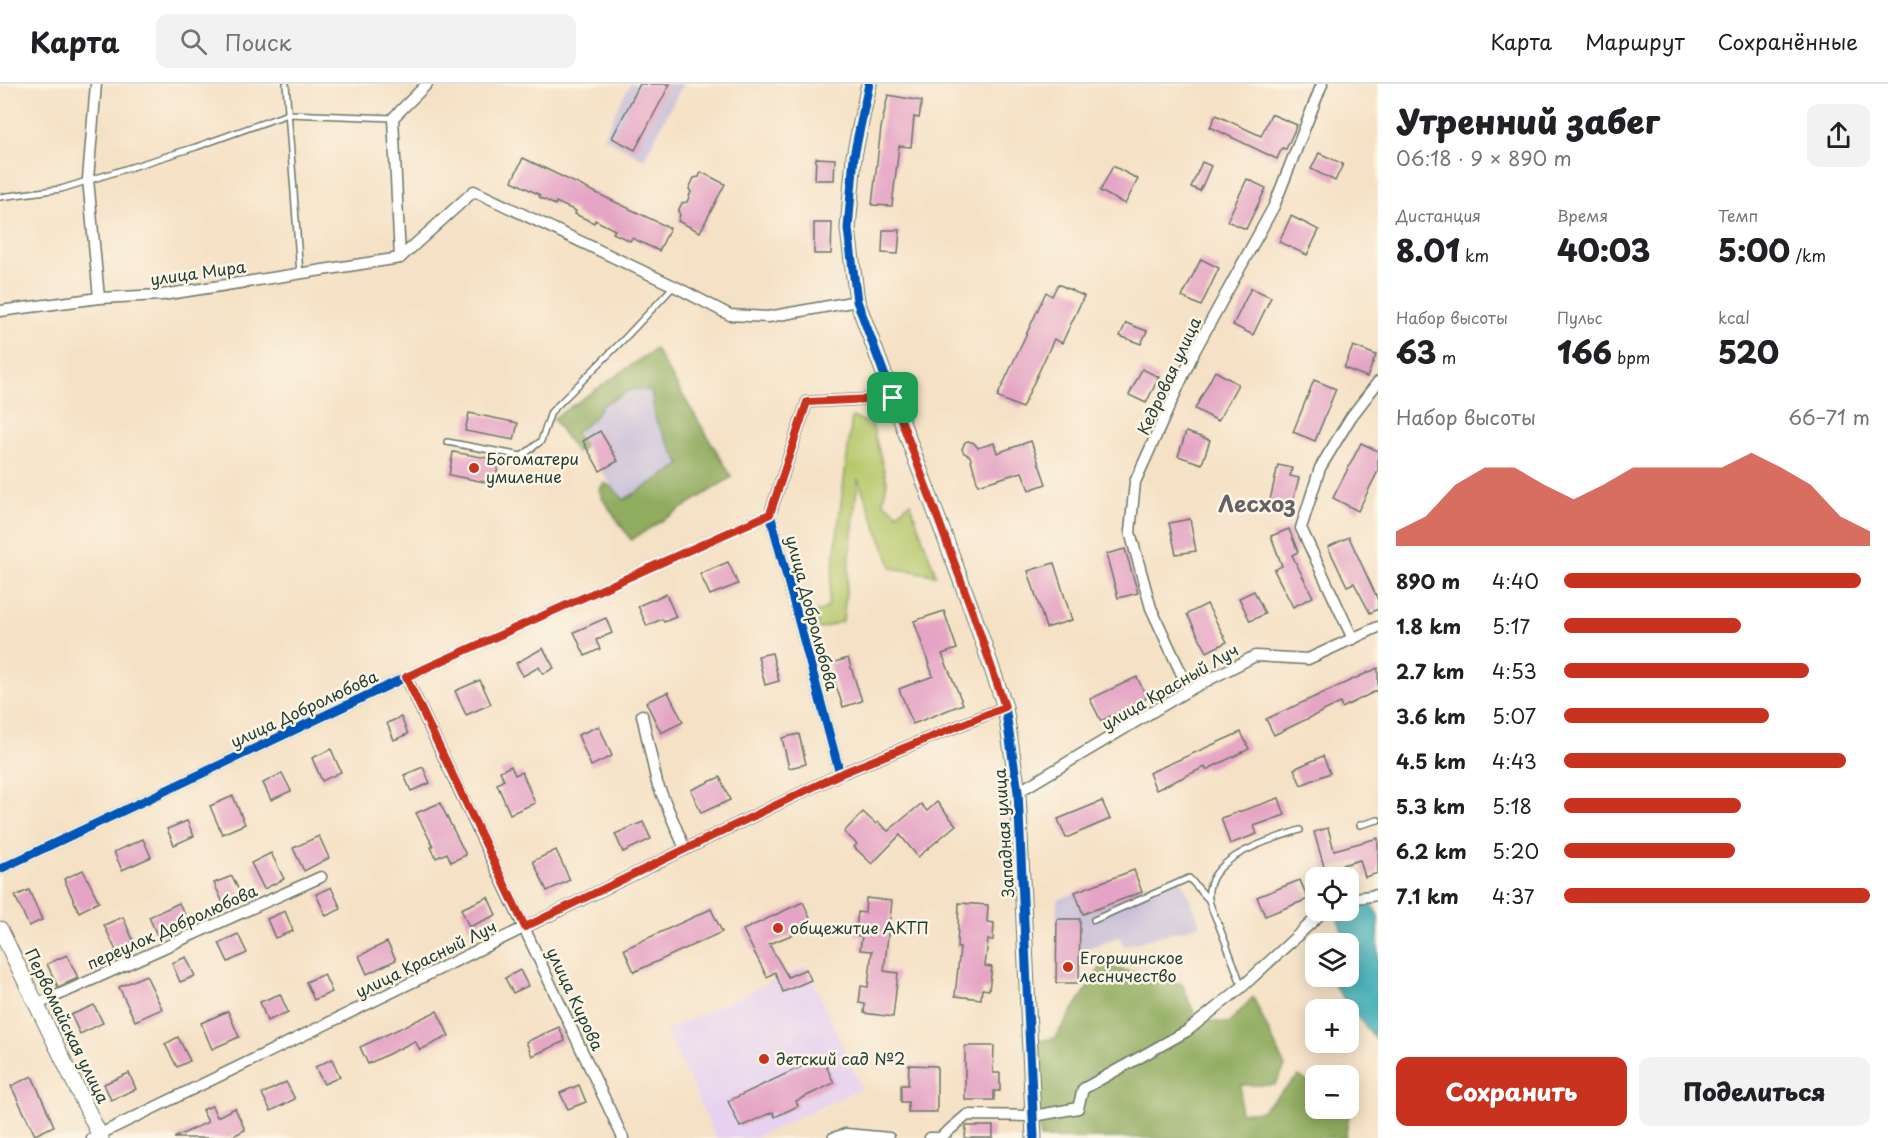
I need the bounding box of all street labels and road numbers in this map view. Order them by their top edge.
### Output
street label: улица Мира [148,253,247,291]
street label: Кедровая улица [1130,313,1206,439]
street label: улица Добролюбова [781,532,845,693]
street label: улица Красный Луч [1096,637,1243,735]
street label: улица Добролюбова [226,663,381,753]
street label: Западная улица [987,768,1019,898]
street label: переулок Добролюбова [82,878,261,975]
street label: улица Красный Луч [351,913,500,1003]
street label: улица Кирова [541,943,610,1054]
street label: Первомайская улица [20,944,116,1107]

